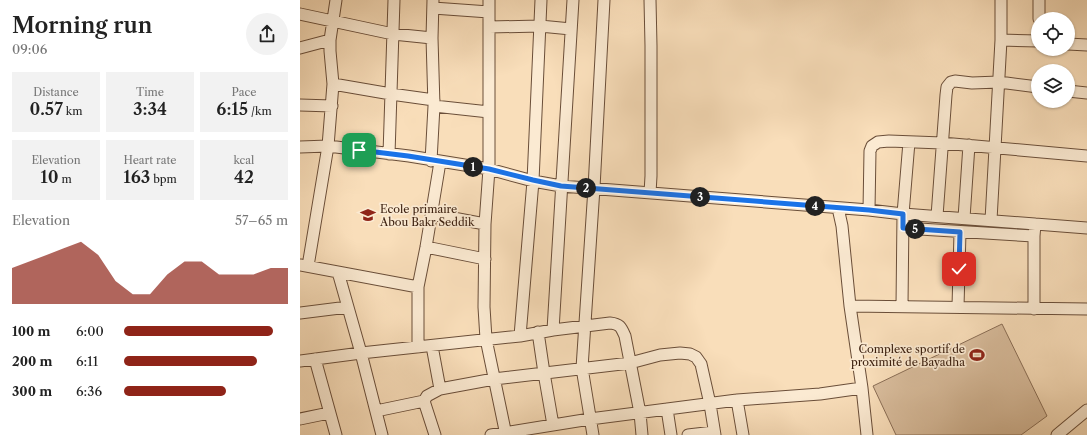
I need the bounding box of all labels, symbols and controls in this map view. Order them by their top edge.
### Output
text: Morning run [12,12,152,39]
map controls [1031,12,1075,108]
button: locate [1031,12,1075,56]
button: share [246,13,288,55]
text: 09:06 [12,41,47,57]
button: layers [1031,64,1075,108]
text: Distance [33,85,79,99]
text: Time [136,85,164,99]
text: Pace [232,85,256,99]
text: 0.57 [30,99,63,119]
text: 3:34 [133,99,167,119]
text: 6:15 [216,99,248,119]
text: km [63,104,82,118]
text: /km [248,104,272,118]
pin [342,133,376,167]
icon: arrive [348,139,370,161]
text: Elevation [31,153,81,167]
text: Heart rate [123,153,177,167]
text: kcal [234,153,254,167]
pin: 1 [463,157,483,177]
text: 1 [471,160,475,174]
text: 10 [40,167,59,187]
text: 163 [123,167,150,187]
text: 42 [234,167,254,187]
text: m [59,172,72,186]
text: bpm [150,172,177,186]
pin: 2 [576,178,596,198]
text: 2 [583,181,589,195]
pin: 3 [690,187,710,207]
text: 3 [697,190,703,204]
pin: 4 [805,196,825,216]
text: 4 [812,199,818,213]
place label: Ecole primaire Abou Bakr Seddik [379,202,475,229]
school or university icon: Ecole primaire Abou Bakr Seddik [359,206,377,224]
text: Elevation [12,212,70,228]
text: 57–65 m [235,212,288,228]
pin: 5 [905,219,925,239]
text: 5 [912,222,918,236]
pin [942,252,976,286]
icon: check [948,258,970,280]
text: 100 m [12,323,51,339]
text: 6:00 [76,323,104,339]
place label: Complexe sportif de proximité de Bayadha [851,342,965,369]
sports icon: Complexe sportif de proximité de Bayadha [968,346,986,364]
text: 200 m [12,353,52,369]
text: 6:11 [76,353,98,369]
text: 300 m [12,383,52,399]
text: 6:36 [76,383,102,399]

